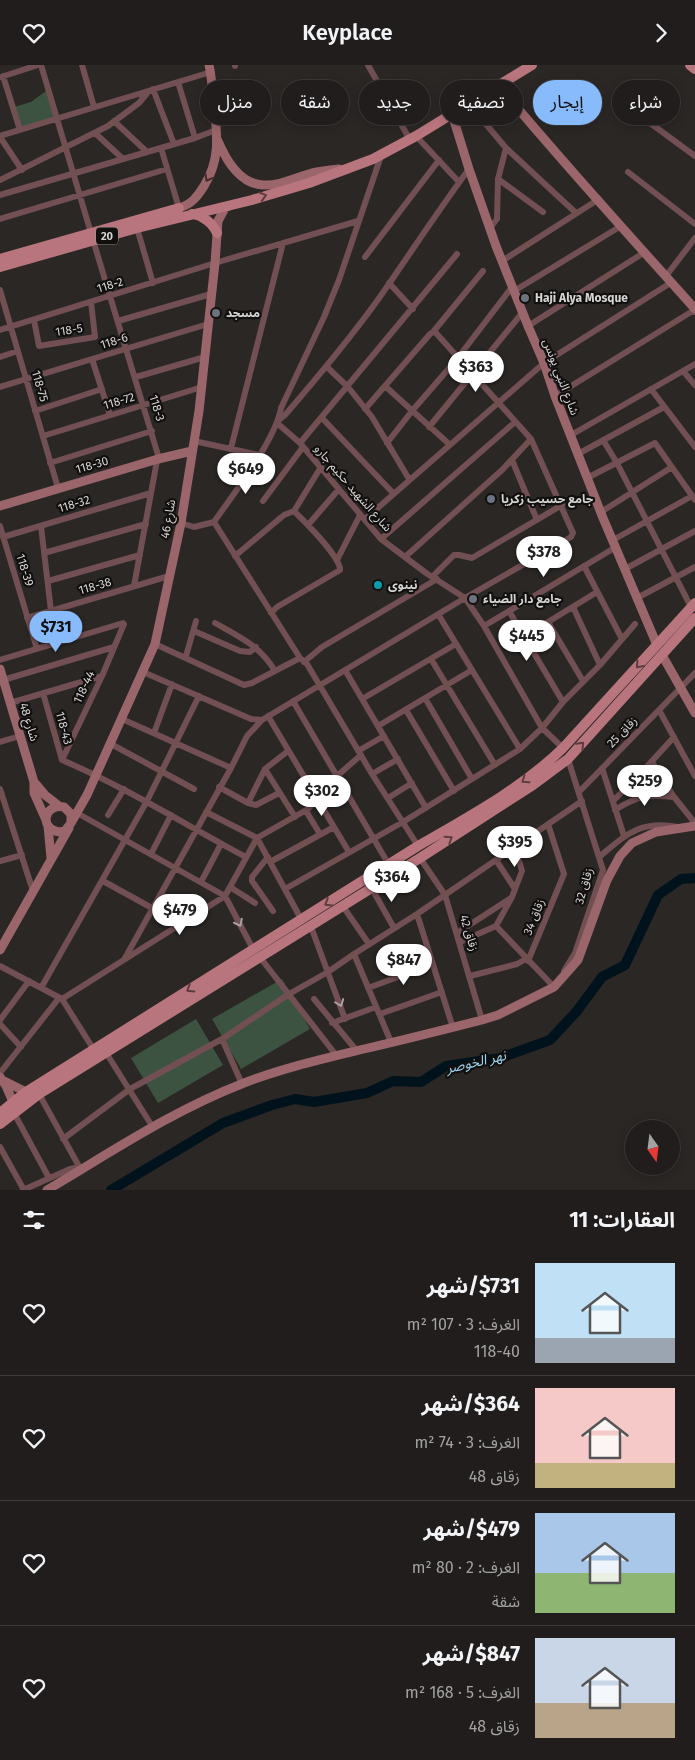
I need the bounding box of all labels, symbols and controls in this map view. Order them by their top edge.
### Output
icon: heart [20,19,48,47]
text: Keyplace [302,19,393,46]
icon: forward [647,19,675,47]
chip: منزل [200,80,271,125]
chip: شقة [281,80,349,125]
chip: جديد [359,80,430,125]
chip: تصفية [440,80,523,125]
chip: إيجار [533,80,602,125]
chip: شراء [612,80,680,125]
one-way arrow [205,173,215,182]
one-way arrow [258,192,266,202]
road number: 20 [96,227,118,245]
street label: 118-2 [95,274,125,296]
place label: Haji Alya Mosque [535,291,628,305]
marker: Haji Alya Mosque [519,292,531,304]
place label: مسجد [226,306,260,320]
marker: مسجد [210,307,222,319]
street label: 118-5 [54,321,84,339]
street label: 118-6 [99,330,129,352]
street label: شارع النبي يونس [537,337,582,418]
pin: $363 [446,351,506,393]
text: $363 [459,357,493,376]
street label: 118-75 [29,369,51,403]
street label: 118-72 [102,390,136,412]
street label: 118-3 [146,393,168,423]
street label: شارع الشهيد حكيم جارو [310,442,395,536]
pin: $649 [216,453,276,495]
street label: 118-30 [74,454,110,476]
text: $649 [228,459,264,478]
place label: جامع حسيب زكريا [501,492,594,508]
street label: 118-32 [56,493,92,515]
marker: جامع حسيب زكريا [485,493,497,505]
street label: شارع 46 [158,498,180,540]
pin: $378 [514,535,574,578]
text: $378 [527,542,561,561]
street label: 118-39 [13,552,37,588]
street label: 118-38 [77,575,113,597]
place label: نينوى [388,578,418,592]
marker: نينوى [372,579,384,591]
place label: جامع دار الضياء [483,592,562,608]
marker: جامع دار الضياء [467,593,479,605]
pin: $731 [26,611,86,653]
text: $731 [40,617,72,636]
pin: $445 [497,619,557,662]
text: $445 [509,626,545,645]
one-way arrow [636,659,645,668]
street label: 118-44 [70,668,98,706]
street label: شارع 48 [15,701,41,744]
street label: 118-43 [53,710,75,746]
street label: زقاق 25 [604,714,640,750]
one-way arrow [575,742,584,751]
pin: $259 [615,765,675,807]
text: $259 [628,771,662,790]
one-way arrow [521,774,530,783]
pin: $302 [292,775,352,817]
text: $302 [305,781,339,800]
pin: $395 [485,825,545,868]
text: $395 [498,832,532,851]
one-way arrow [444,836,453,845]
pin: $364 [362,861,422,903]
street label: زقاق 32 [572,866,596,906]
text: $364 [374,867,410,886]
pin: $479 [150,893,210,936]
one-way arrow [324,896,333,906]
street label: زقاق 34 [520,897,548,937]
text: $479 [163,900,197,919]
street label: زقاق 42 [457,913,481,953]
one-way arrow [233,917,243,926]
pin: $847 [374,943,434,986]
text: $847 [387,950,421,969]
one-way arrow [186,982,195,992]
one-way arrow [333,998,344,1007]
water label: نهر الخوصر [444,1047,508,1077]
north arrow [625,1120,680,1175]
map controls [625,1120,680,1175]
icon: filters [20,1206,48,1234]
text: العقارات: 11 [569,1207,675,1233]
text: $731/شهر [427,1273,520,1299]
icon: home [575,1283,635,1343]
icon: heart [20,1299,48,1327]
text: الغرف: 3 · 107 m² [407,1315,520,1334]
text: 118-40 [474,1342,520,1361]
text: $364/شهر [422,1391,520,1417]
icon: home [575,1408,635,1468]
icon: heart [20,1424,48,1452]
text: الغرف: 3 · 74 m² [414,1433,520,1452]
text: زقاق 48 [469,1467,520,1486]
text: $479/شهر [424,1516,520,1542]
icon: home [575,1533,635,1593]
icon: heart [20,1549,48,1577]
text: الغرف: 2 · 80 m² [412,1558,520,1577]
text: شقة [492,1592,520,1611]
text: $847/شهر [423,1641,520,1667]
icon: home [575,1658,635,1718]
icon: heart [20,1674,48,1702]
text: الغرف: 5 · 168 m² [405,1683,520,1702]
text: زقاق 48 [469,1717,520,1736]

